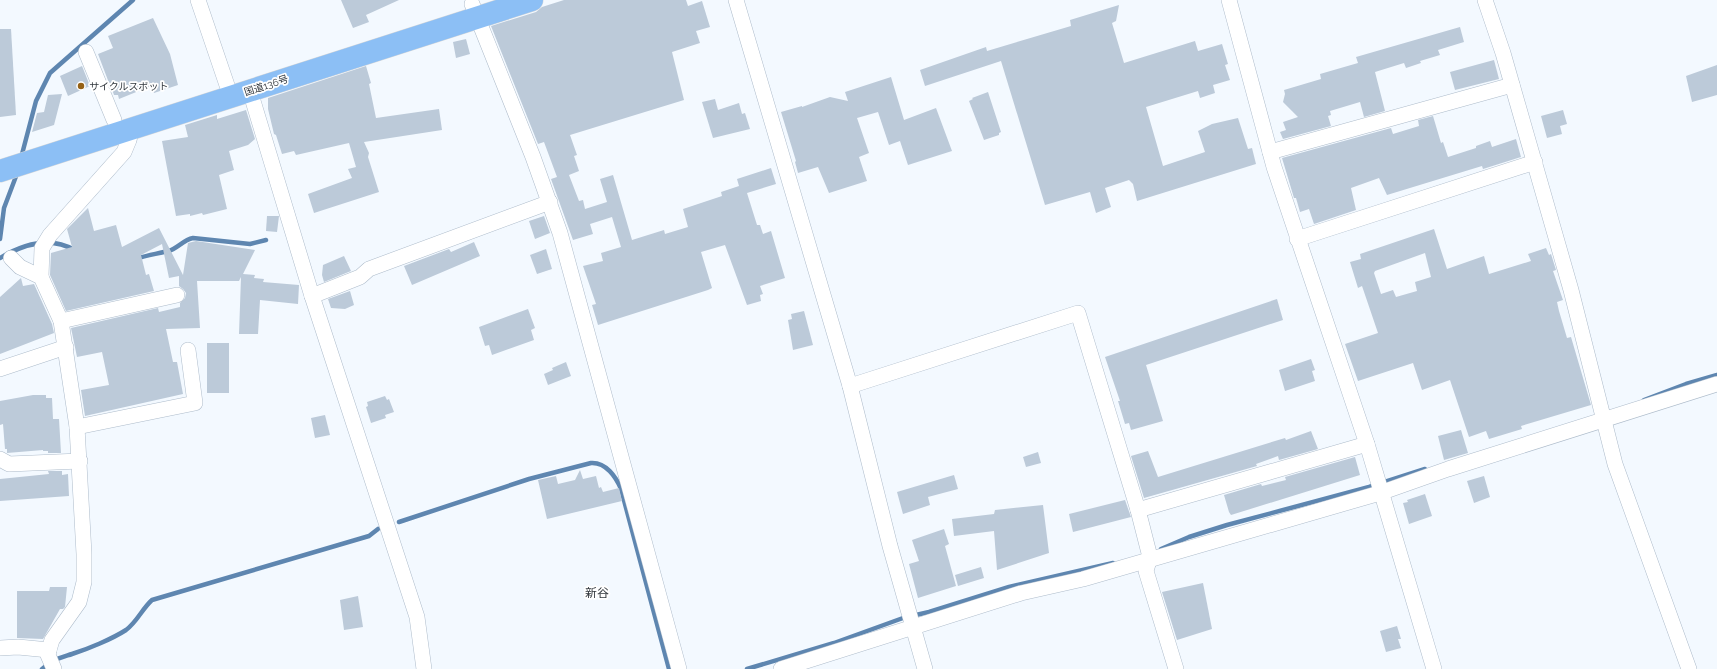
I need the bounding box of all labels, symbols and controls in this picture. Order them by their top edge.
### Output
street label: 国道136号 [243,73,290,98]
marker: サイクルスポット [76,81,86,91]
place label: サイクルスポット [89,81,169,92]
district label: 新谷 [585,586,609,600]

